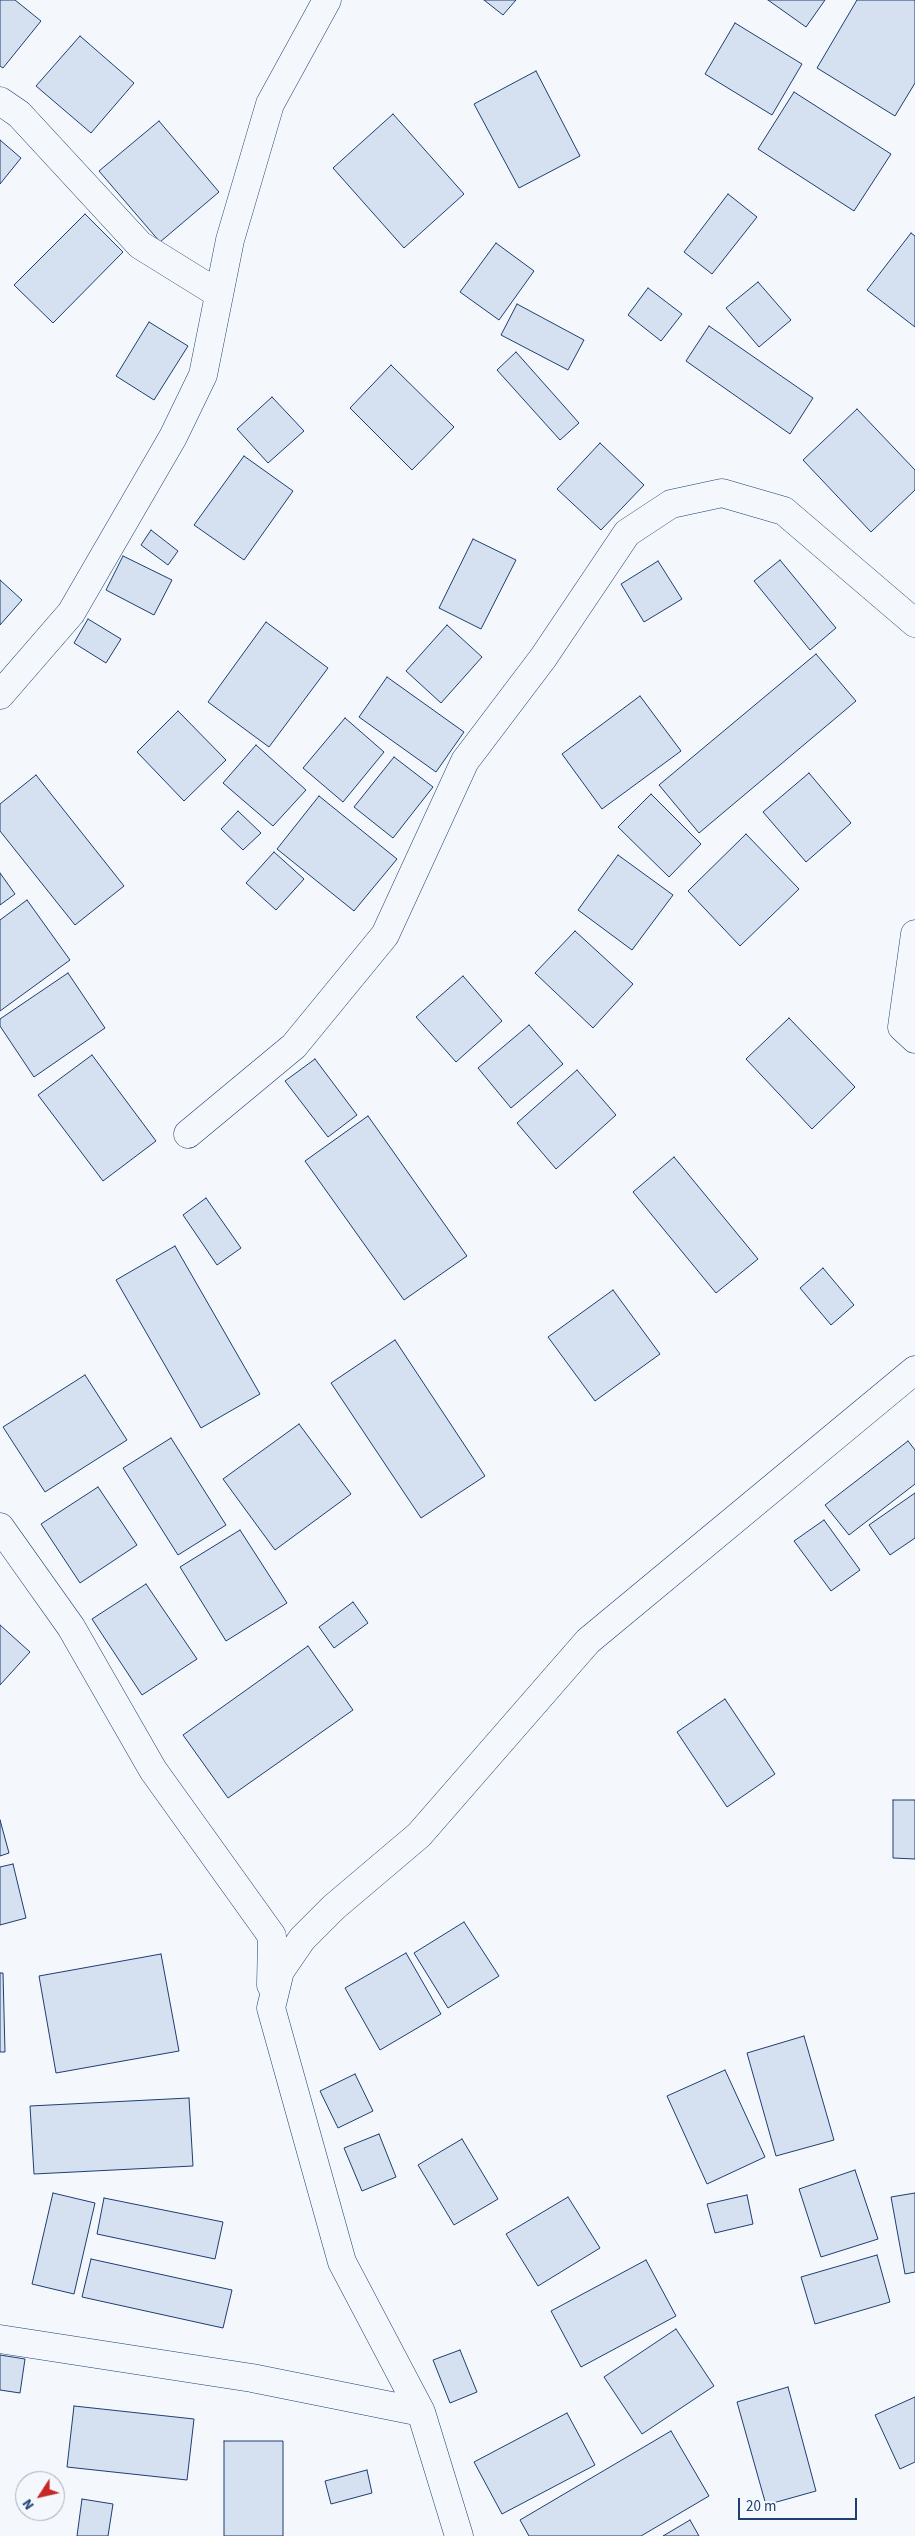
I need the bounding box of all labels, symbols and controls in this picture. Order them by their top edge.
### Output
north arrow [15,2471,65,2521]
scale bar [740,2488,859,2520]
text: N [18,2494,39,2514]
text: 20 m [746,2496,776,2517]

